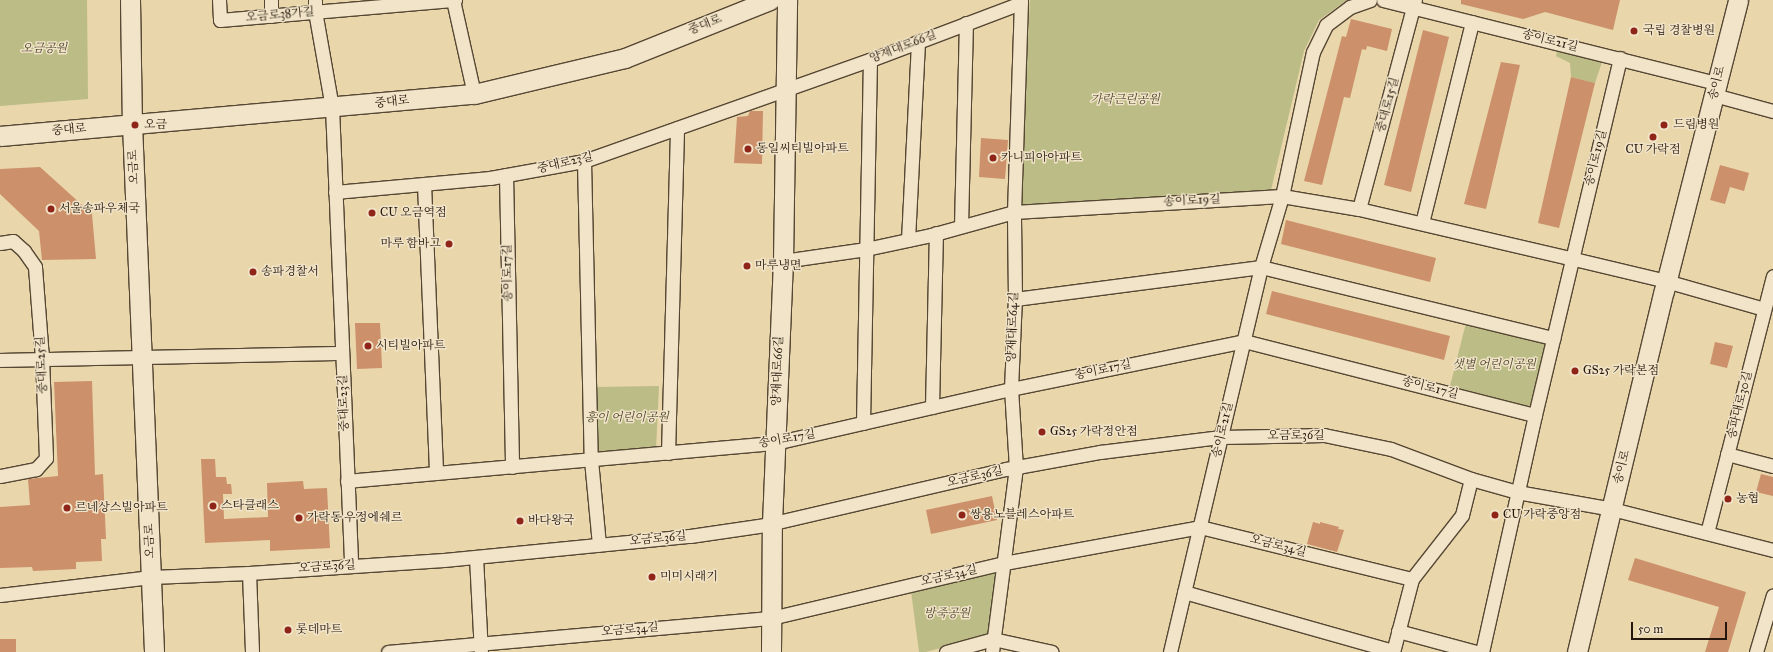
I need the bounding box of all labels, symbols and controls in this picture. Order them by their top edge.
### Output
street label: 오금로38가길 [245,5,315,25]
street label: 중대로 [686,12,724,38]
place label: 국립 경찰병원 [1643,24,1715,38]
marker: 국립 경찰병원 [1628,25,1640,37]
street label: 송이로21길 [1521,27,1579,55]
street label: 양재대로66길 [868,28,938,66]
park label: 오금공원 [21,42,67,56]
street label: 송이로 [1706,64,1728,102]
street label: 중대로15길 [1374,76,1402,134]
street label: 중대로 [374,93,410,111]
park label: 가락근린공원 [1090,93,1160,107]
place label: 오금 [144,118,167,132]
place label: 드림병원 [1673,118,1719,132]
marker: 오금 [129,119,141,131]
marker: 드림병원 [1658,119,1670,131]
street label: 중대로 [51,121,87,139]
street label: 송이로19길 [1582,128,1610,188]
marker: CU 가락점 [1648,132,1658,142]
place label: 동일씨티빌아파트 [756,142,849,156]
place label: CU 가락점 [1625,143,1681,157]
marker: 동일씨티빌아파트 [743,144,753,154]
street label: 오금로 [126,149,142,185]
street label: 중대로23길 [536,150,594,176]
place label: 카니피아아파트 [1001,151,1082,165]
marker: 카니피아아파트 [988,153,998,163]
street label: 송이로19길 [1163,192,1221,210]
place label: 서울송파우체국 [59,202,140,216]
marker: 서울송파우체국 [46,204,56,214]
place label: CU 오금역점 [380,206,447,220]
marker: CU 오금역점 [367,208,377,218]
place label: 마루 함바그 [380,237,441,251]
marker: 마루 함바그 [444,239,454,249]
street label: 송이로17길 [500,244,516,302]
place label: 마루냉면 [755,259,801,273]
marker: 마루냉면 [742,261,752,271]
place label: 송파경찰서 [261,265,319,279]
marker: 송파경찰서 [248,267,258,277]
street label: 양재대로64길 [1005,291,1021,363]
street label: 중대로25길 [33,336,51,394]
street label: 양재대로66길 [770,336,786,406]
place label: 시티빌아파트 [376,339,446,353]
marker: 시티빌아파트 [363,341,373,351]
street label: 송이로17길 [1073,357,1133,383]
park label: 샛별 어린이공원 [1452,358,1536,372]
place label: GS25 가락본점 [1583,364,1659,378]
marker: GS25 가락본점 [1570,366,1580,376]
street label: 송파대로30길 [1725,369,1755,441]
street label: 중대로23길 [336,374,352,432]
street label: 송이로17길 [1400,374,1460,402]
street label: 송이로21길 [1210,401,1236,459]
park label: 흥이 어린이공원 [585,411,669,425]
place label: GS25 가락정안점 [1050,425,1138,439]
street label: 송이로17길 [757,427,817,451]
marker: GS25 가락정안점 [1037,427,1047,437]
street label: 오금로36길 [1267,429,1325,443]
street label: 송이로 [1611,448,1633,486]
street label: 오금로36길 [945,464,1005,490]
place label: 농협 [1736,492,1759,506]
marker: 농협 [1723,494,1733,504]
place label: 스타클래스 [221,499,279,513]
place label: 르네상스빌아파트 [75,501,168,515]
marker: 스타클래스 [208,501,218,511]
marker: 르네상스빌아파트 [62,503,72,513]
place label: 쌍용노블레스아파트 [970,508,1074,522]
place label: CU 가락중앙점 [1503,508,1581,522]
marker: 쌍용노블레스아파트 [957,510,967,520]
marker: CU 가락중앙점 [1490,510,1500,520]
place label: 가락동 우정에쉐르 [307,511,402,525]
marker: 가락동 우정에쉐르 [294,513,304,523]
place label: 바다왕국 [528,514,574,528]
marker: 바다왕국 [515,516,525,526]
street label: 오금로 [142,523,158,559]
street label: 오금로36길 [629,529,687,549]
street label: 오금로34길 [1248,532,1308,560]
street label: 오금로36길 [298,558,356,576]
street label: 오금로34길 [919,562,979,590]
place label: 미미시래기 [660,570,718,584]
marker: 미미시래기 [647,572,657,582]
park label: 방죽공원 [924,607,970,621]
scale bar [1633,614,1729,640]
street label: 오금로34길 [601,620,659,640]
text: 50 m [1638,622,1663,636]
place label: 롯데마트 [296,623,342,637]
marker: 롯데마트 [283,625,293,635]

